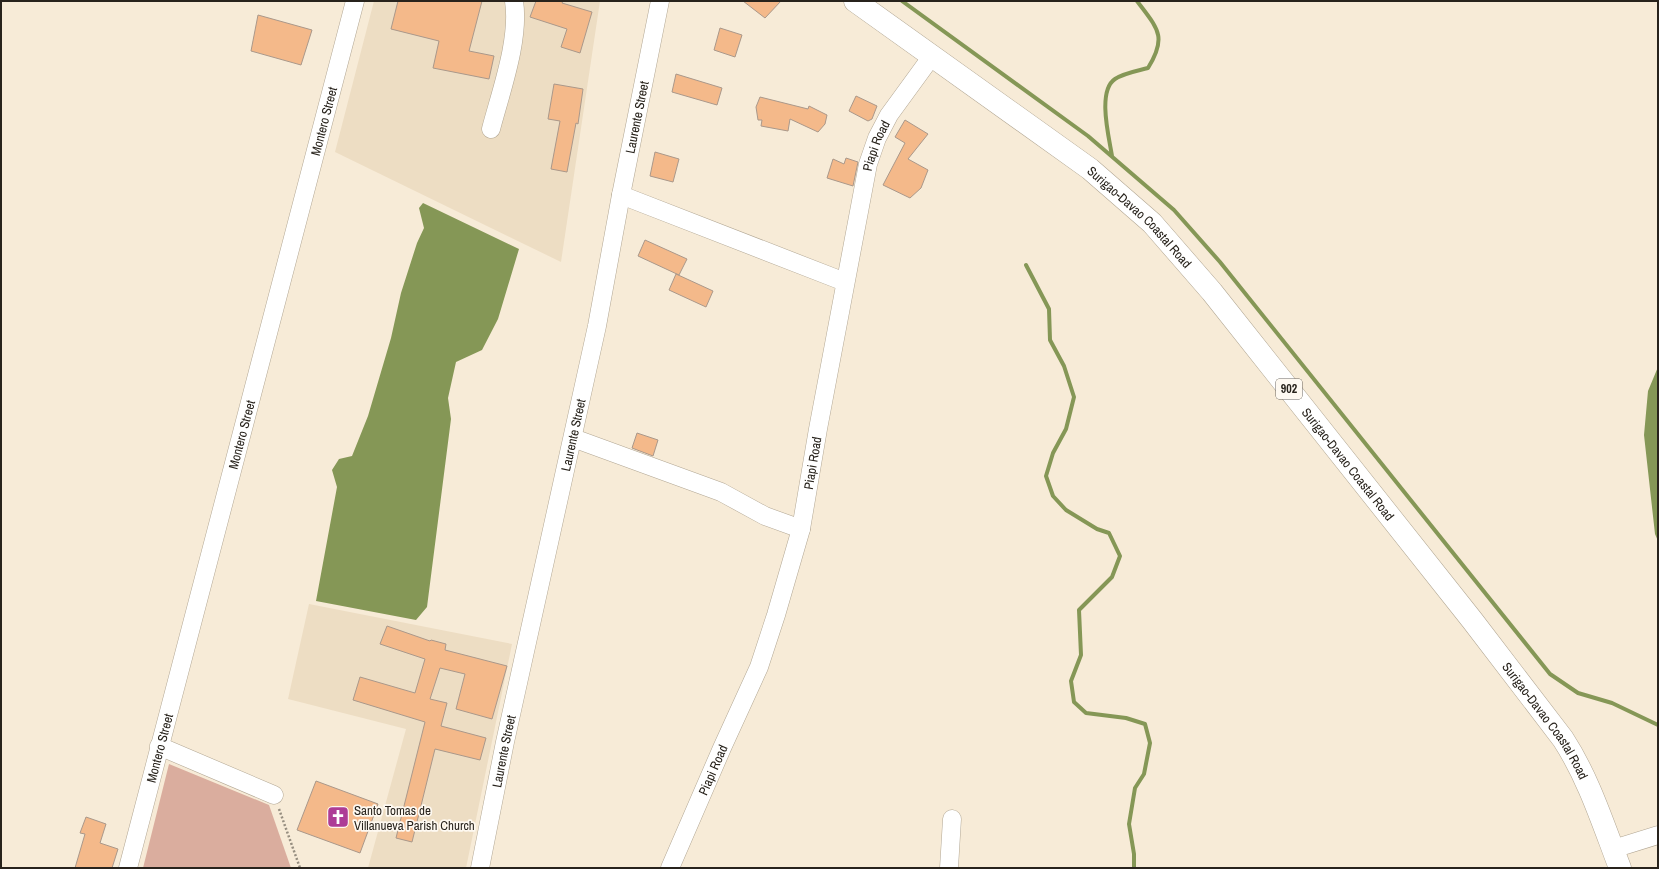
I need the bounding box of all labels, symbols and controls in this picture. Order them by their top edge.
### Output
street label: Laurente Street [622,80,653,155]
street label: Montero Street [307,85,341,158]
street label: Piapi Road [859,117,894,172]
street label: Surigao-Davao Coastal Road [1084,163,1195,272]
road number: 902 [1276,379,1302,399]
street label: Laurente Street [557,397,590,473]
street label: Montero Street [225,398,259,471]
street label: Surigao-Davao Coastal Road [1298,404,1398,524]
street label: Piapi Road [800,435,826,491]
street label: Surigao-Davao Coastal Road [1498,659,1592,782]
street label: Montero Street [143,712,177,784]
street label: Laurente Street [488,714,520,789]
street label: Piapi Road [695,742,731,798]
place label: Santo Tomas de Villanueva Parish Church [354,802,475,834]
church icon: Santo Tomas de Villanueva Parish Church [325,804,351,830]

